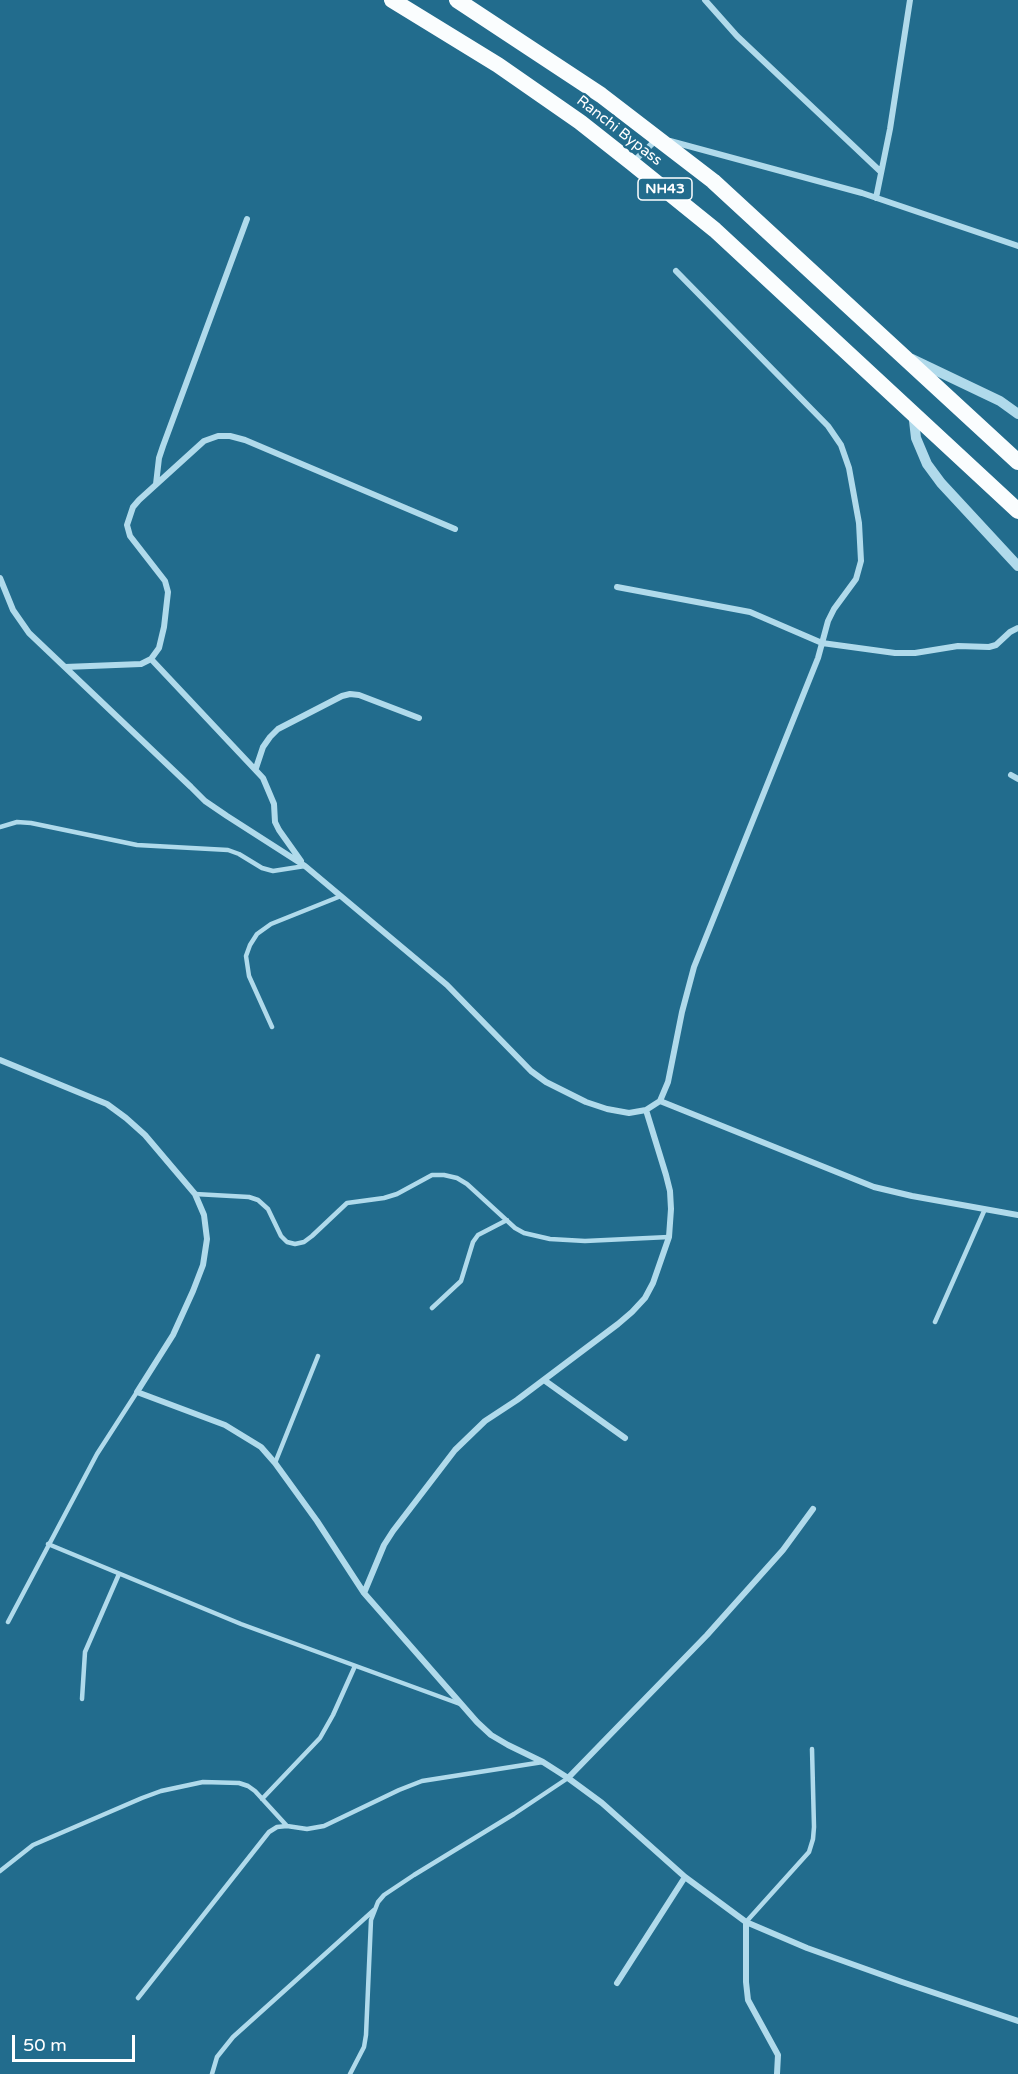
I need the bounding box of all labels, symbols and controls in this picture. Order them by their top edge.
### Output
street label: Ranchi Bypass [573,92,665,170]
road number: NH43 [638,178,692,200]
scale bar [15,2023,138,2061]
text: 50 m [23,2034,67,2056]

